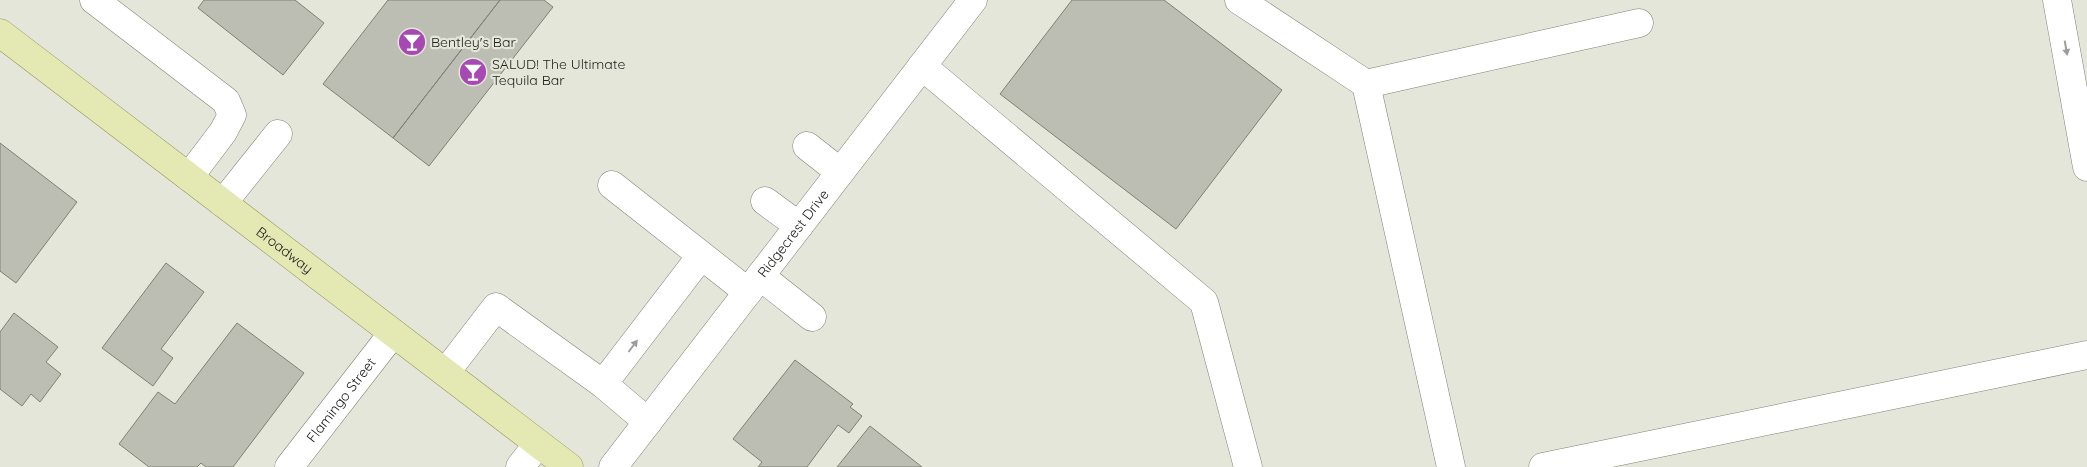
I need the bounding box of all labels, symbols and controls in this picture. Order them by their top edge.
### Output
bar icon: Bentley's Bar [397,27,427,57]
place label: Bentley's Bar [431,33,516,51]
one-way arrow [2062,40,2070,56]
place label: SALUD! The Ultimate Tequila Bar [492,55,626,89]
bar icon: SALUD! The Ultimate Tequila Bar [458,57,488,87]
street label: Ridgecrest Drive [753,186,833,281]
street label: Broadway [253,223,317,277]
one-way arrow [627,340,638,353]
street label: Flamingo Street [303,354,380,446]

